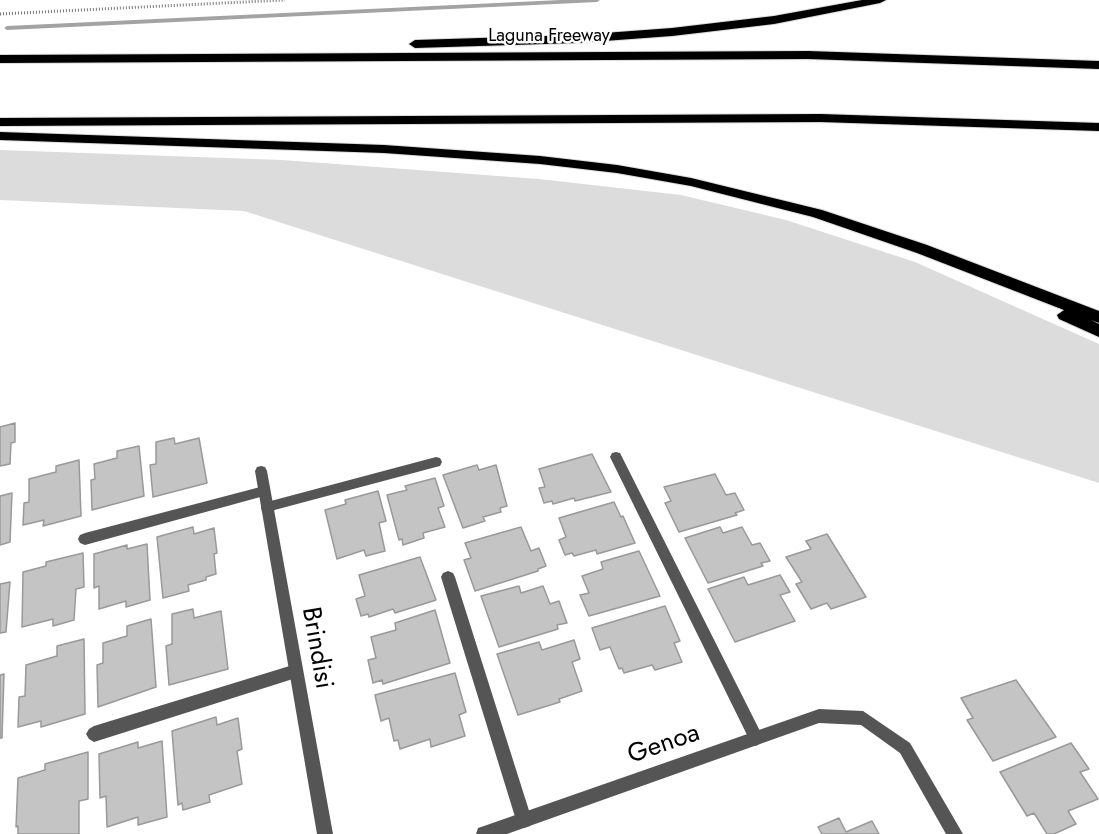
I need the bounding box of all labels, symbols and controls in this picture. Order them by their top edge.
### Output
street label: Laguna Freeway [488,26,610,48]
street label: Brindisi [293,605,339,691]
street label: Genoa [624,718,704,772]

